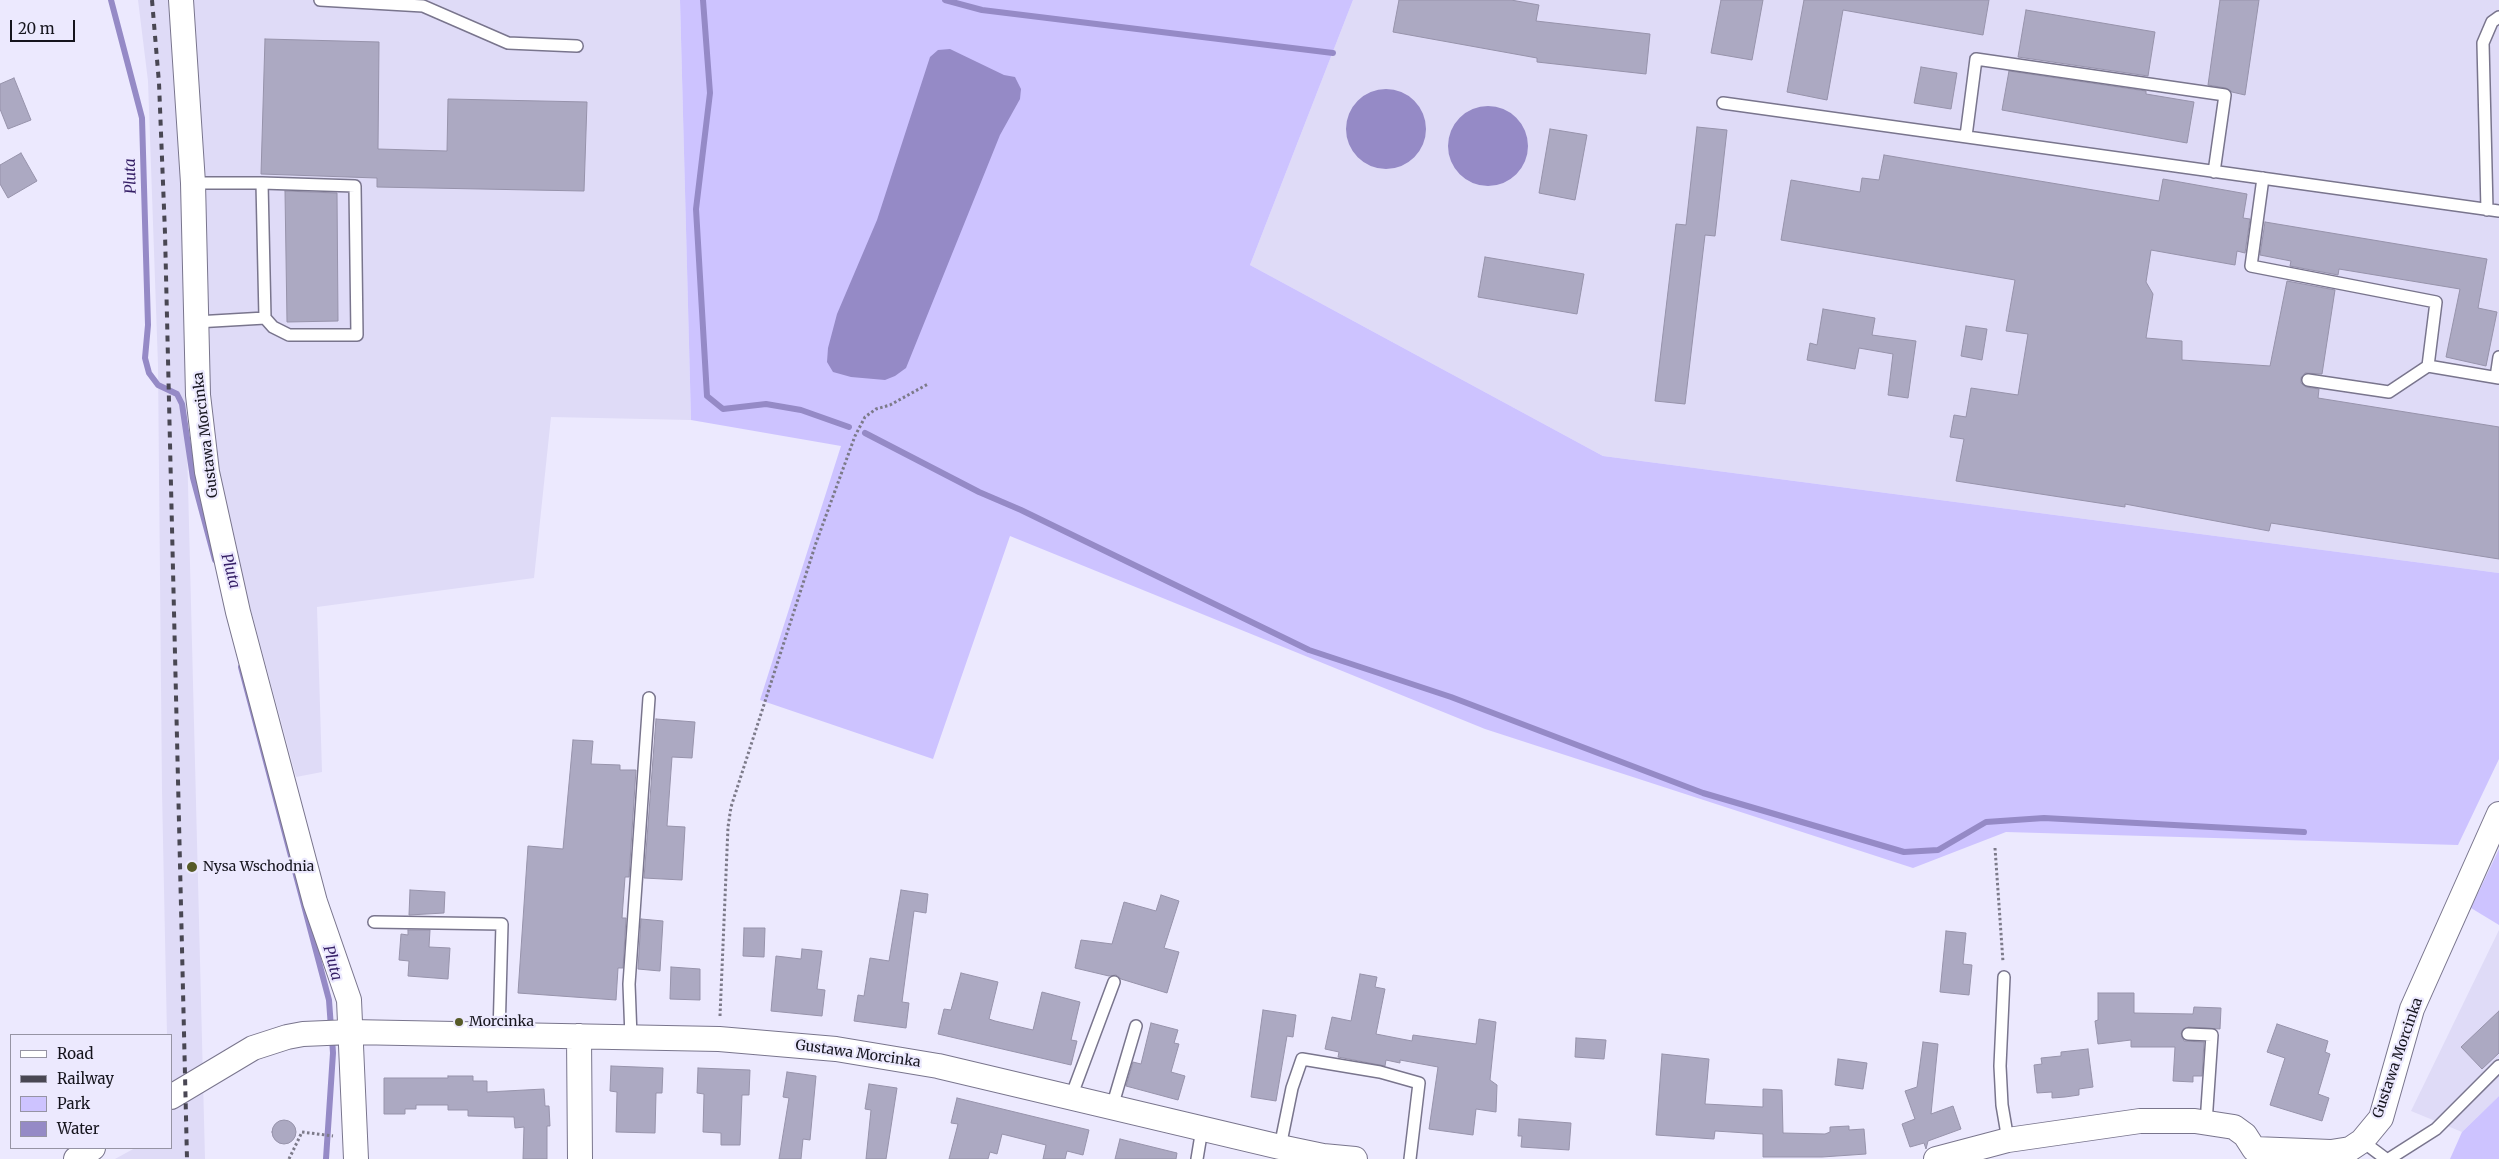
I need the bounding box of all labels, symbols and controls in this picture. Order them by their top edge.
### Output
scale bar [12,10,78,42]
text: 20 m [18,19,55,38]
water label: Pluta [121,158,141,194]
street label: Gustawa Morcinka [190,371,222,499]
water label: Pluta [217,551,243,591]
place label: Nysa Wschodnia [203,859,314,875]
marker: Nysa Wschodnia [185,860,199,874]
water label: Pluta [319,943,345,983]
street label: Gustawa Morcinka [2370,996,2426,1120]
place label: Morcinka [469,1014,534,1030]
marker: Morcinka [453,1016,465,1028]
legend [10,1034,172,1149]
street label: Gustawa Morcinka [794,1037,922,1071]
text: Road [57,1044,93,1063]
text: Railway [57,1069,114,1088]
text: Park [57,1094,90,1113]
text: Water [57,1119,99,1138]

